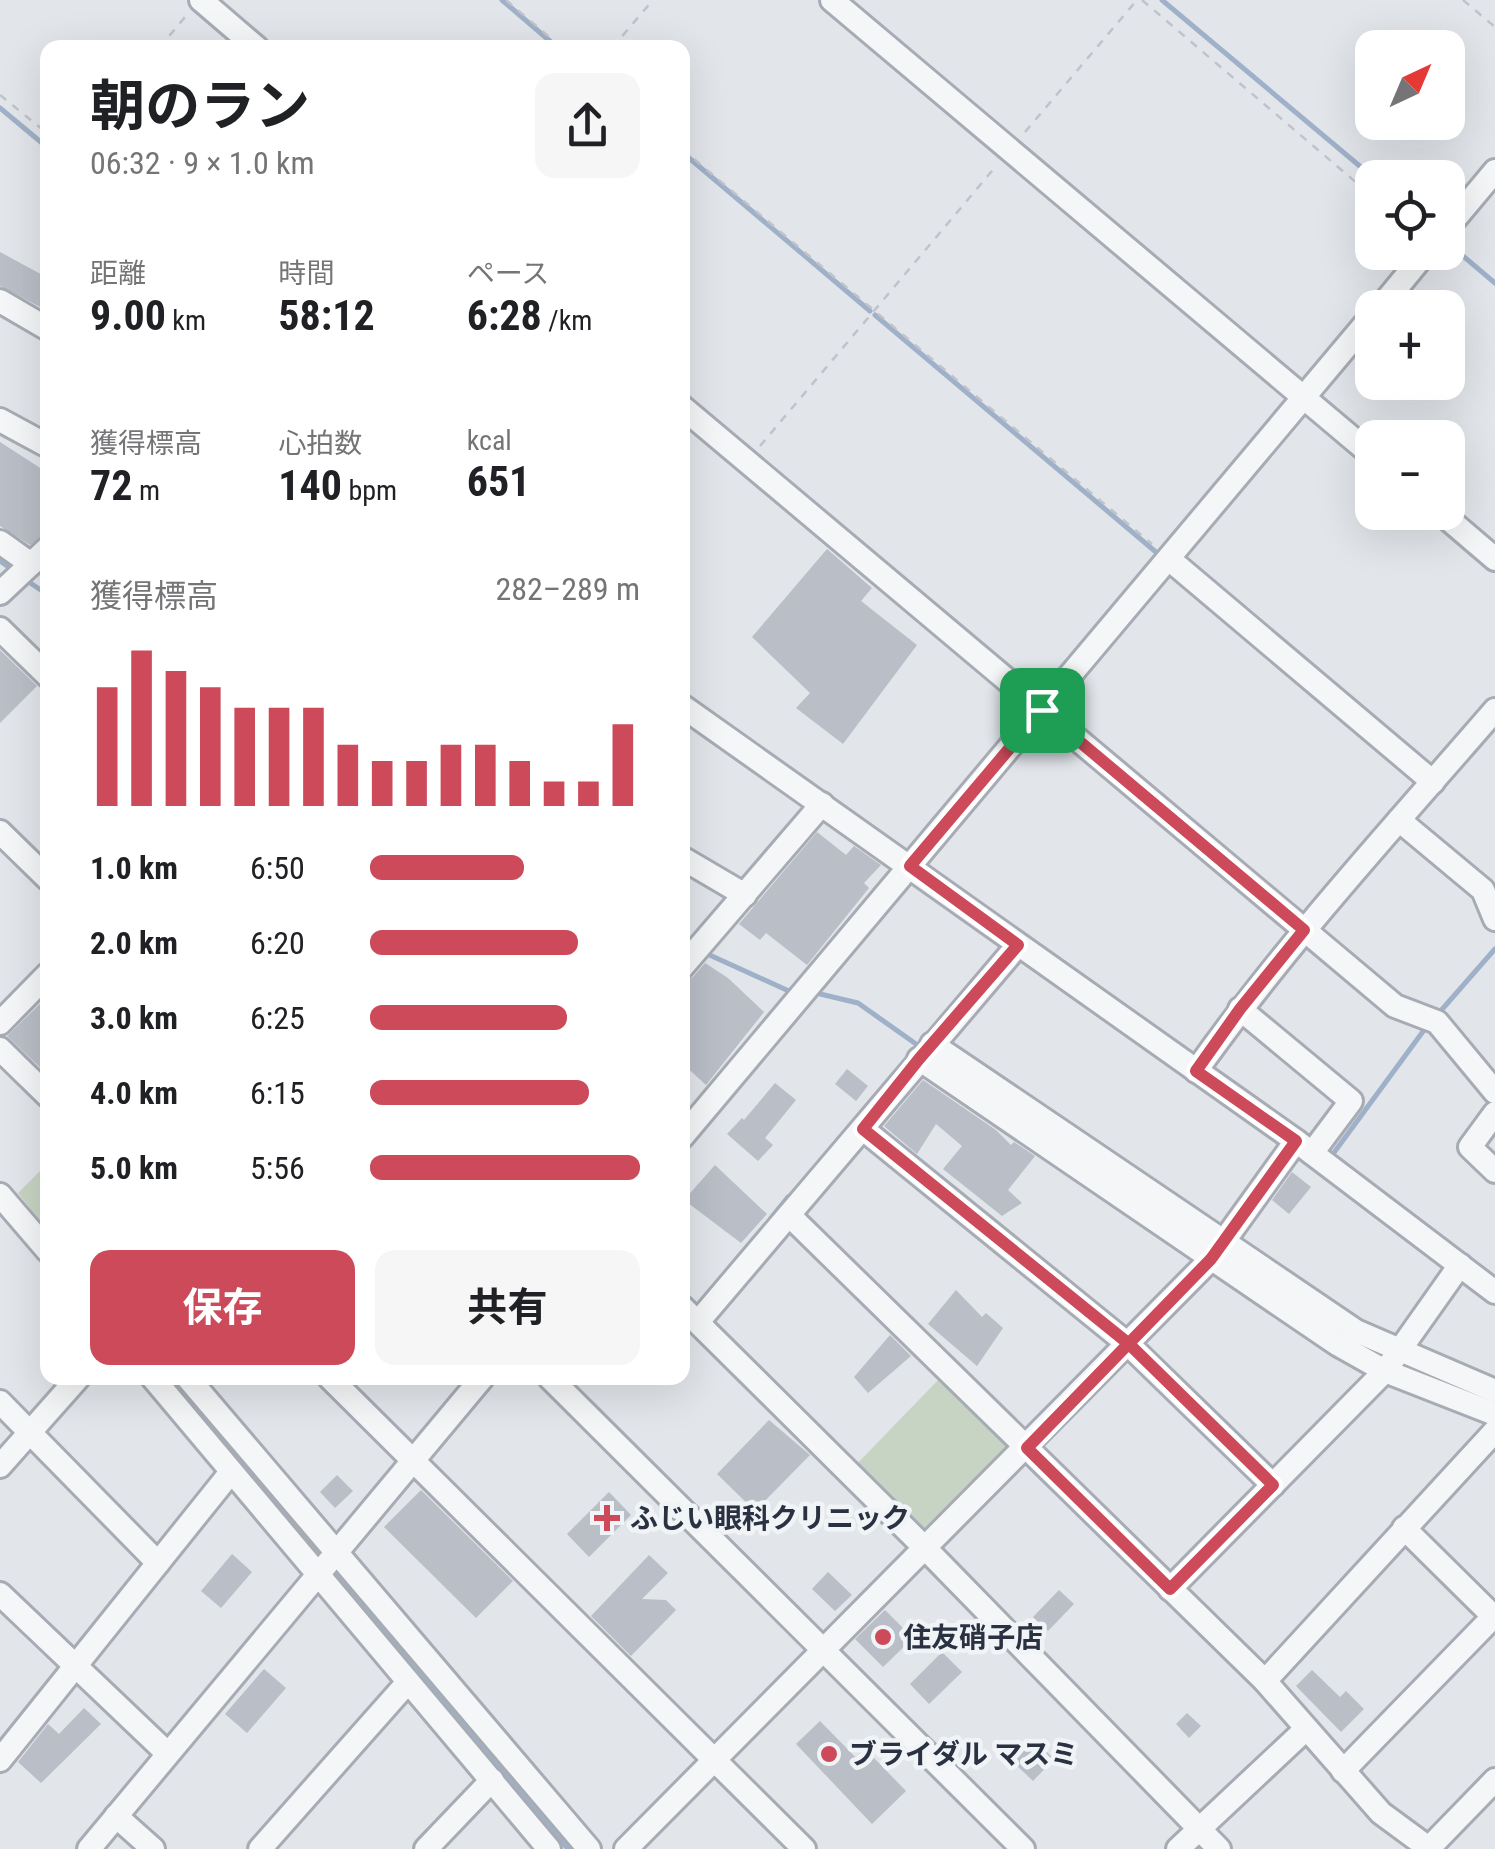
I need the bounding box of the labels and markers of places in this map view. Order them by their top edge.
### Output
pin [1000,668,1085,753]
place label: ふじい眼科クリニック [630,1502,910,1535]
marker: ふじい眼科クリニック [594,1505,620,1531]
place label: 住友硝子店 [903,1621,1043,1654]
marker: 住友硝子店 [872,1626,894,1648]
place label: ブライダル マスミ [849,1738,1078,1771]
marker: ブライダル マスミ [818,1743,840,1765]

